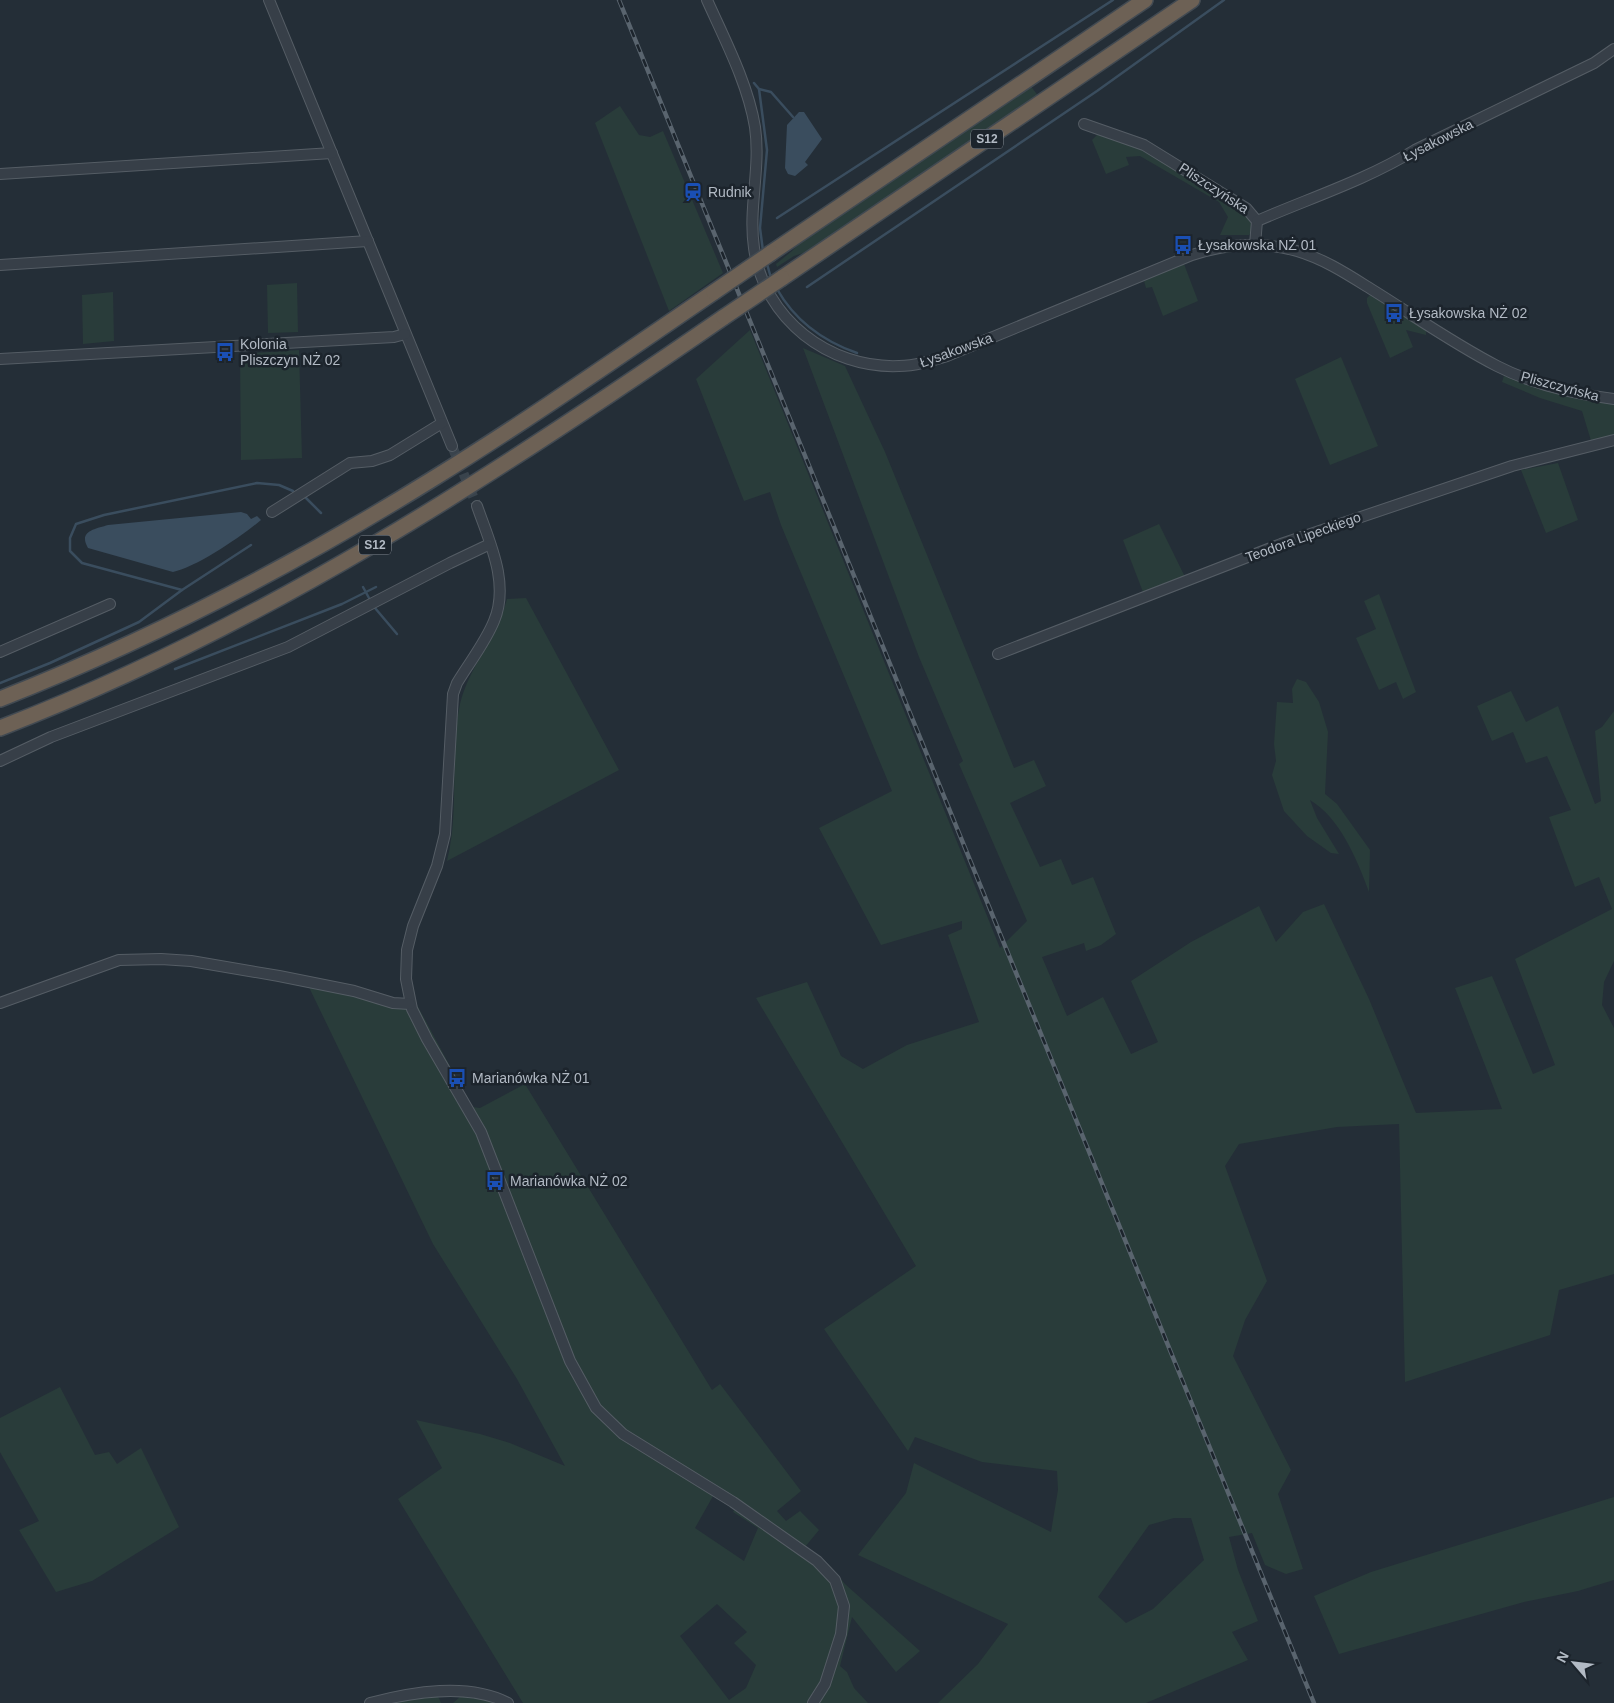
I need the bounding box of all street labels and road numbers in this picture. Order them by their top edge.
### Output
street label: Łysakowska [1400,115,1476,164]
road number: S12 [971,130,1003,148]
street label: Pliszczyńska [1176,159,1252,217]
street label: Łysakowska [917,329,995,371]
street label: Pliszczyńska [1519,368,1601,404]
street label: Teodora Lipeckiego [1243,509,1363,565]
road number: S12 [359,536,391,554]

